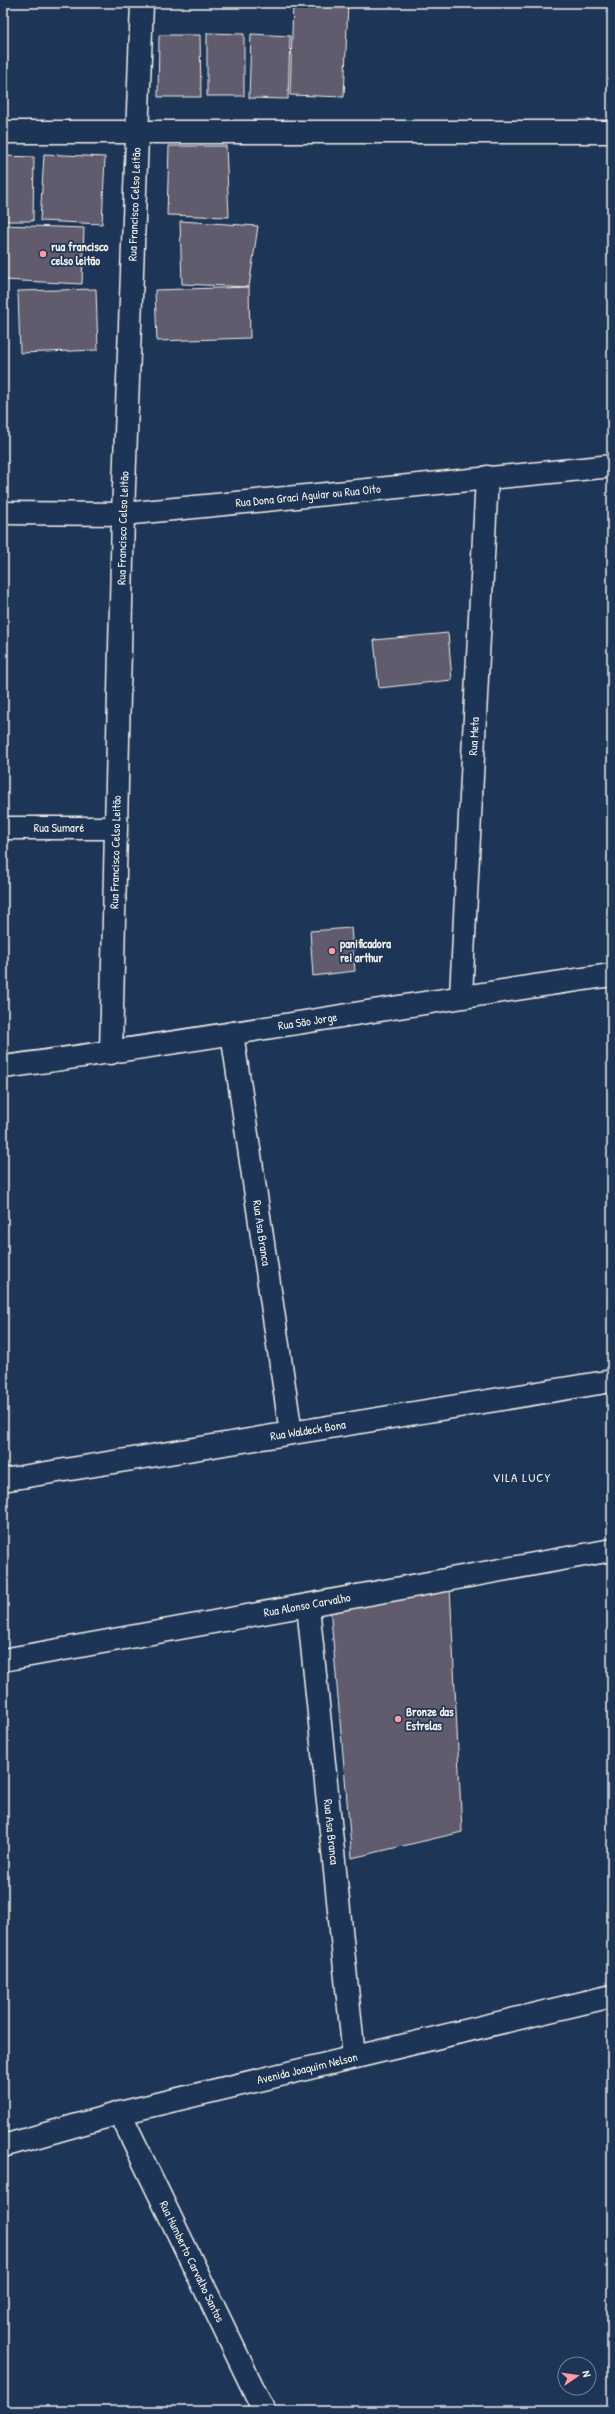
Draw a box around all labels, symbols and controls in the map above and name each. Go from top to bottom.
street label: Rua Francisco Celso Leitão [123,147,145,261]
place label: rua francisco celso leitão [51,238,109,269]
marker: rua francisco celso leitão [38,249,48,259]
street label: Rua Francisco Celso Leitão [112,471,133,585]
street label: Rua Dona Graci Aguiar ou Rua Oito [235,480,382,511]
street label: Rua Meta [464,716,483,756]
street label: Rua Francisco Celso Leitão [105,795,125,909]
street label: Rua Sumaré [34,819,84,836]
place label: panificadora rei arthur [340,935,391,966]
marker: panificadora rei arthur [327,946,337,956]
street label: Rua São Jorge [277,1008,339,1034]
street label: Rua Asa Branca [249,1199,275,1267]
street label: Rua Waldeck Bona [269,1415,347,1444]
district label: VILA LUCY [493,1468,551,1486]
street label: Rua Alonso Carvalho [262,1588,352,1621]
place label: Bronze das Estrelas [406,1703,454,1734]
marker: Bronze das Estrelas [393,1714,403,1724]
street label: Rua Asa Branca [320,1798,343,1866]
street label: Avenida Joaquim Nelson [255,2048,359,2088]
street label: Rua Humberto Carvalho Santos [156,2198,229,2325]
north arrow [557,2356,597,2396]
text: N [579,2369,594,2378]

